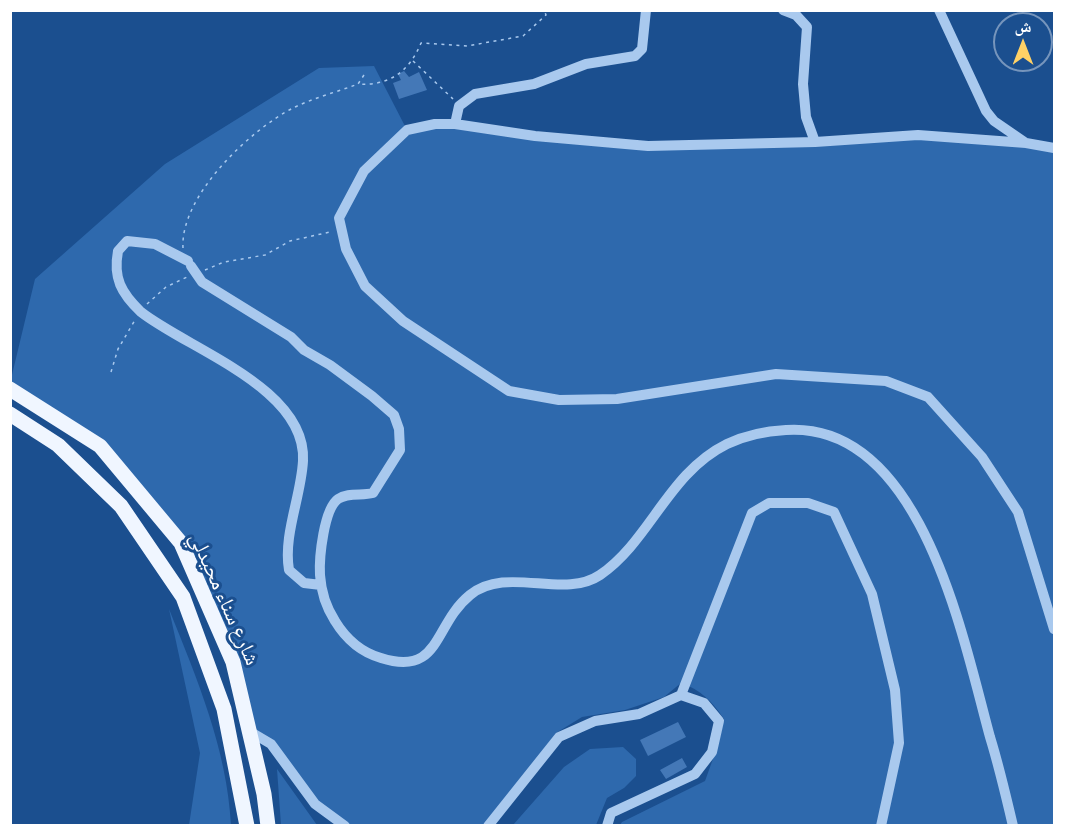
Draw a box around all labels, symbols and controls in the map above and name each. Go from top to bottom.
north arrow [993,12,1053,72]
text: ش [1015,15,1031,37]
street label: شارع سناء محيدلي [183,529,265,669]

